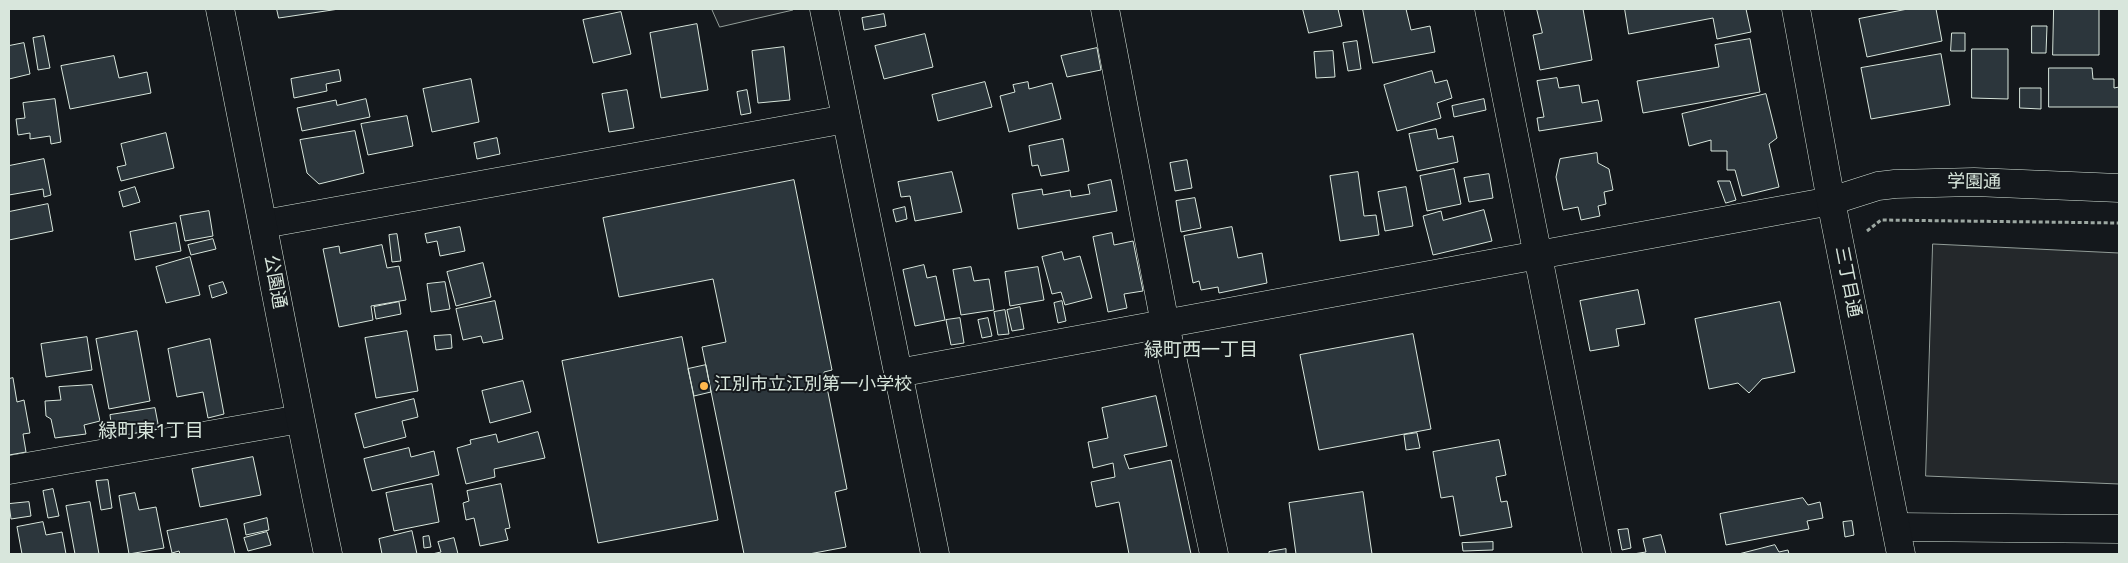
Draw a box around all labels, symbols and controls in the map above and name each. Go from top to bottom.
street label: 学園通 [1947,172,2001,194]
street label: 三丁目通 [1830,245,1864,319]
street label: 公園通 [259,254,289,310]
district label: 緑町西一丁目 [1144,340,1258,362]
place label: 江別市立江別第一小学校 [714,375,912,397]
marker: 江別市立江別第一小学校 [698,380,710,392]
district label: 緑町東1丁目 [98,421,204,443]

